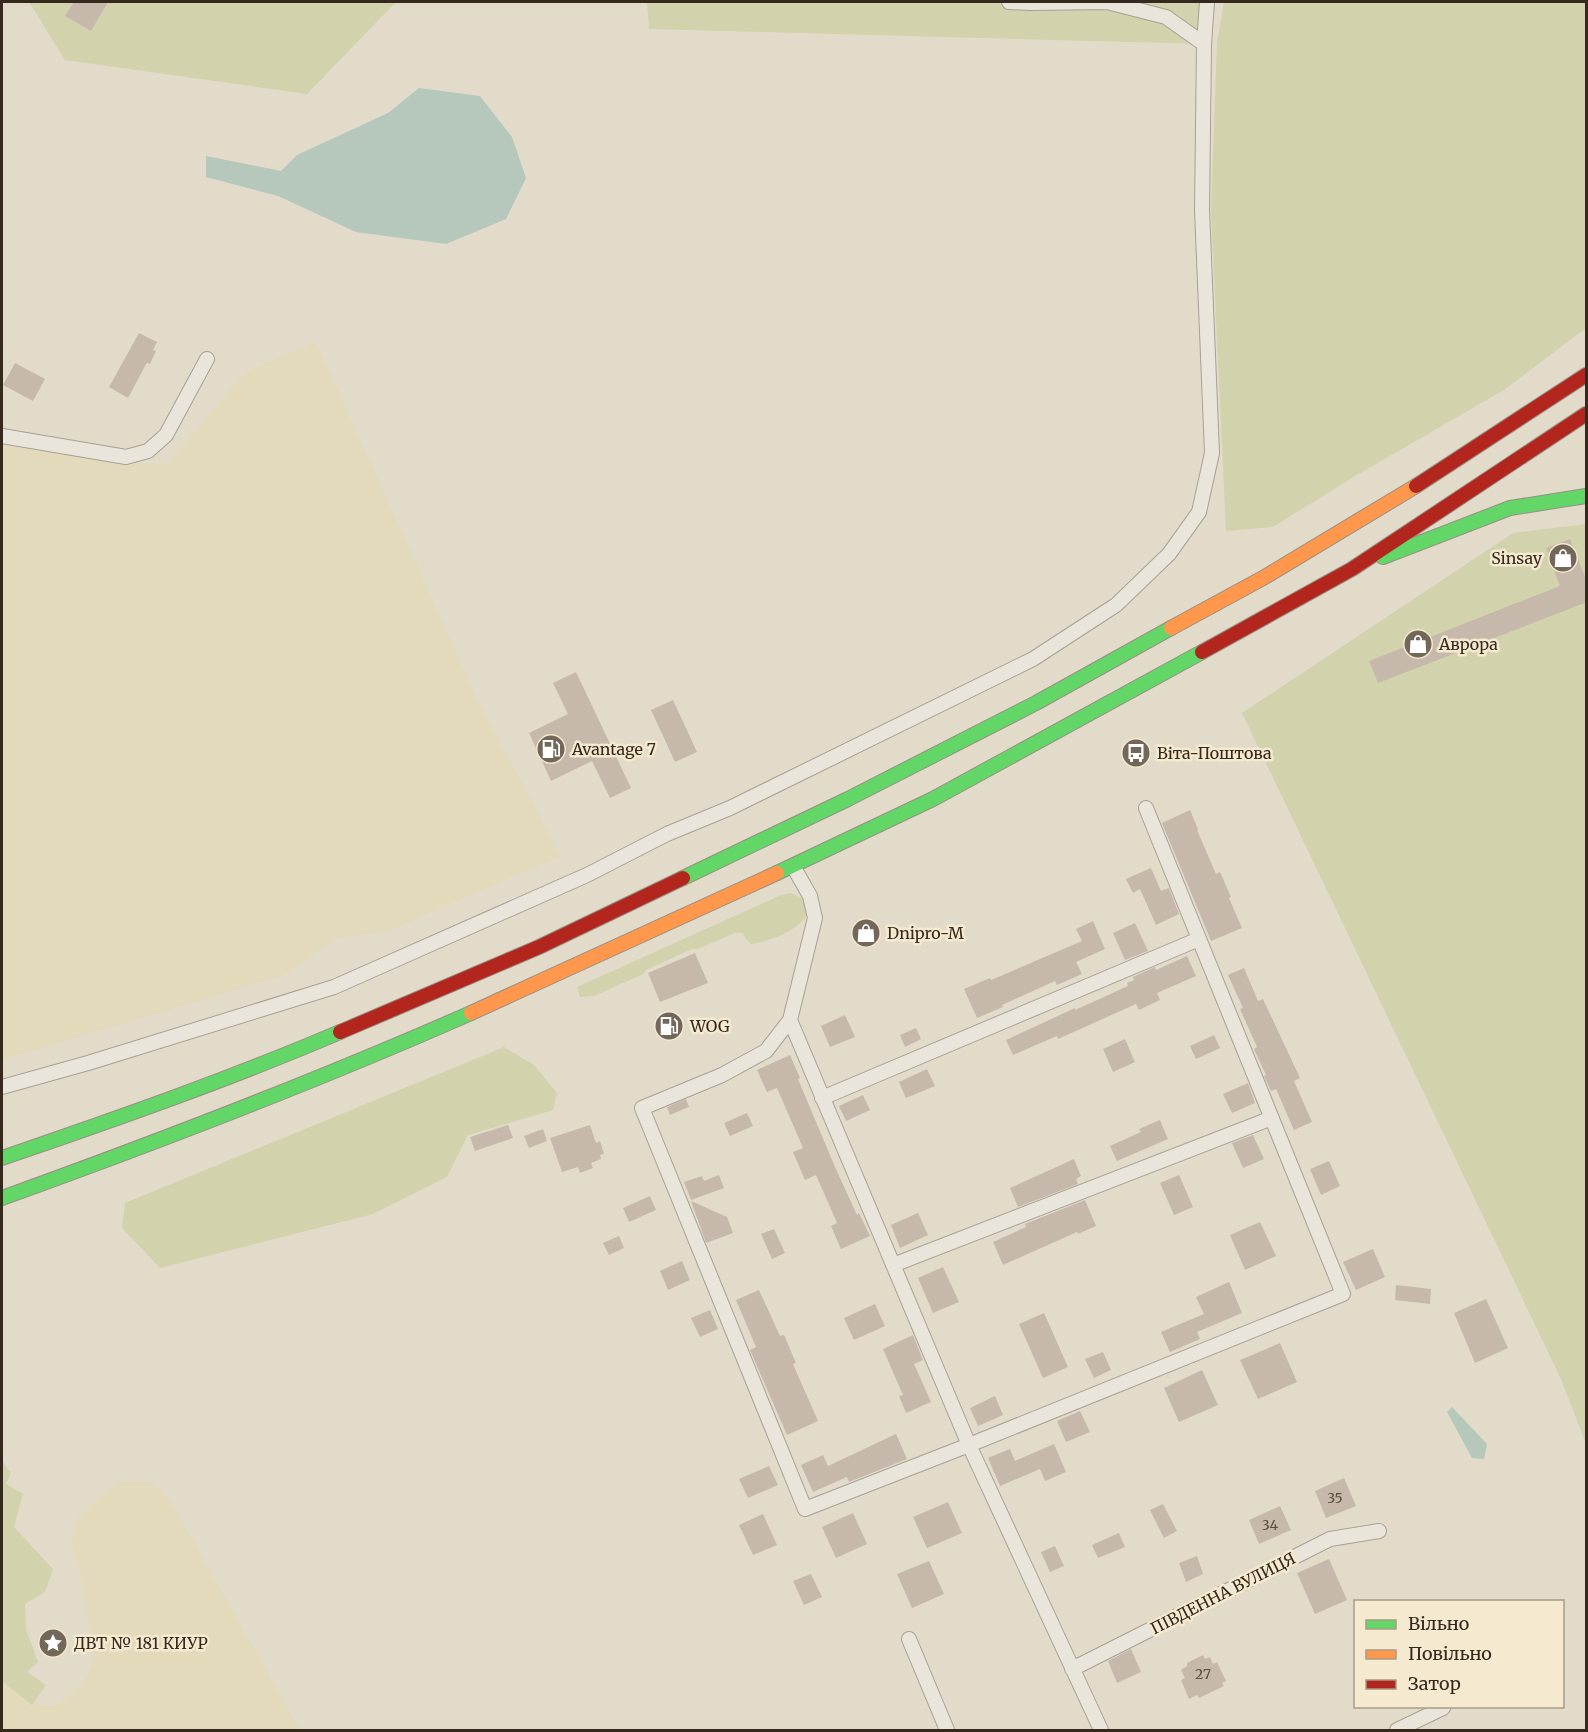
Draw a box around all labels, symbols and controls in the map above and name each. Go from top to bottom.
shop icon: Sinsay [1547,542,1579,574]
place label: Sinsay [1491,548,1543,568]
shop icon: Аврора [1402,628,1434,660]
place label: Аврора [1438,634,1498,654]
fuel station icon: Avantage 7 [535,733,567,765]
bus stop icon: Віта-Поштова [1120,737,1152,769]
place label: Avantage 7 [571,739,656,759]
place label: Віта-Поштова [1157,743,1272,763]
shop icon: Dnipro-M [850,917,882,949]
place label: Dnipro-M [887,923,964,943]
fuel station icon: WOG [653,1010,685,1042]
place label: WOG [689,1016,730,1036]
house number: 35 [1327,1489,1343,1507]
house number: 34 [1262,1516,1279,1534]
street label: ПІВДЕННА ВУЛИЦЯ [1147,1548,1299,1638]
legend [1354,1600,1564,1708]
text: Вільно [1408,1612,1469,1635]
place icon: ДВТ № 181 КИУР [37,1627,69,1659]
place label: ДВТ № 181 КИУР [74,1633,208,1653]
text: Повільно [1408,1642,1492,1665]
house number: 27 [1195,1665,1211,1683]
text: Затор [1408,1672,1461,1695]

